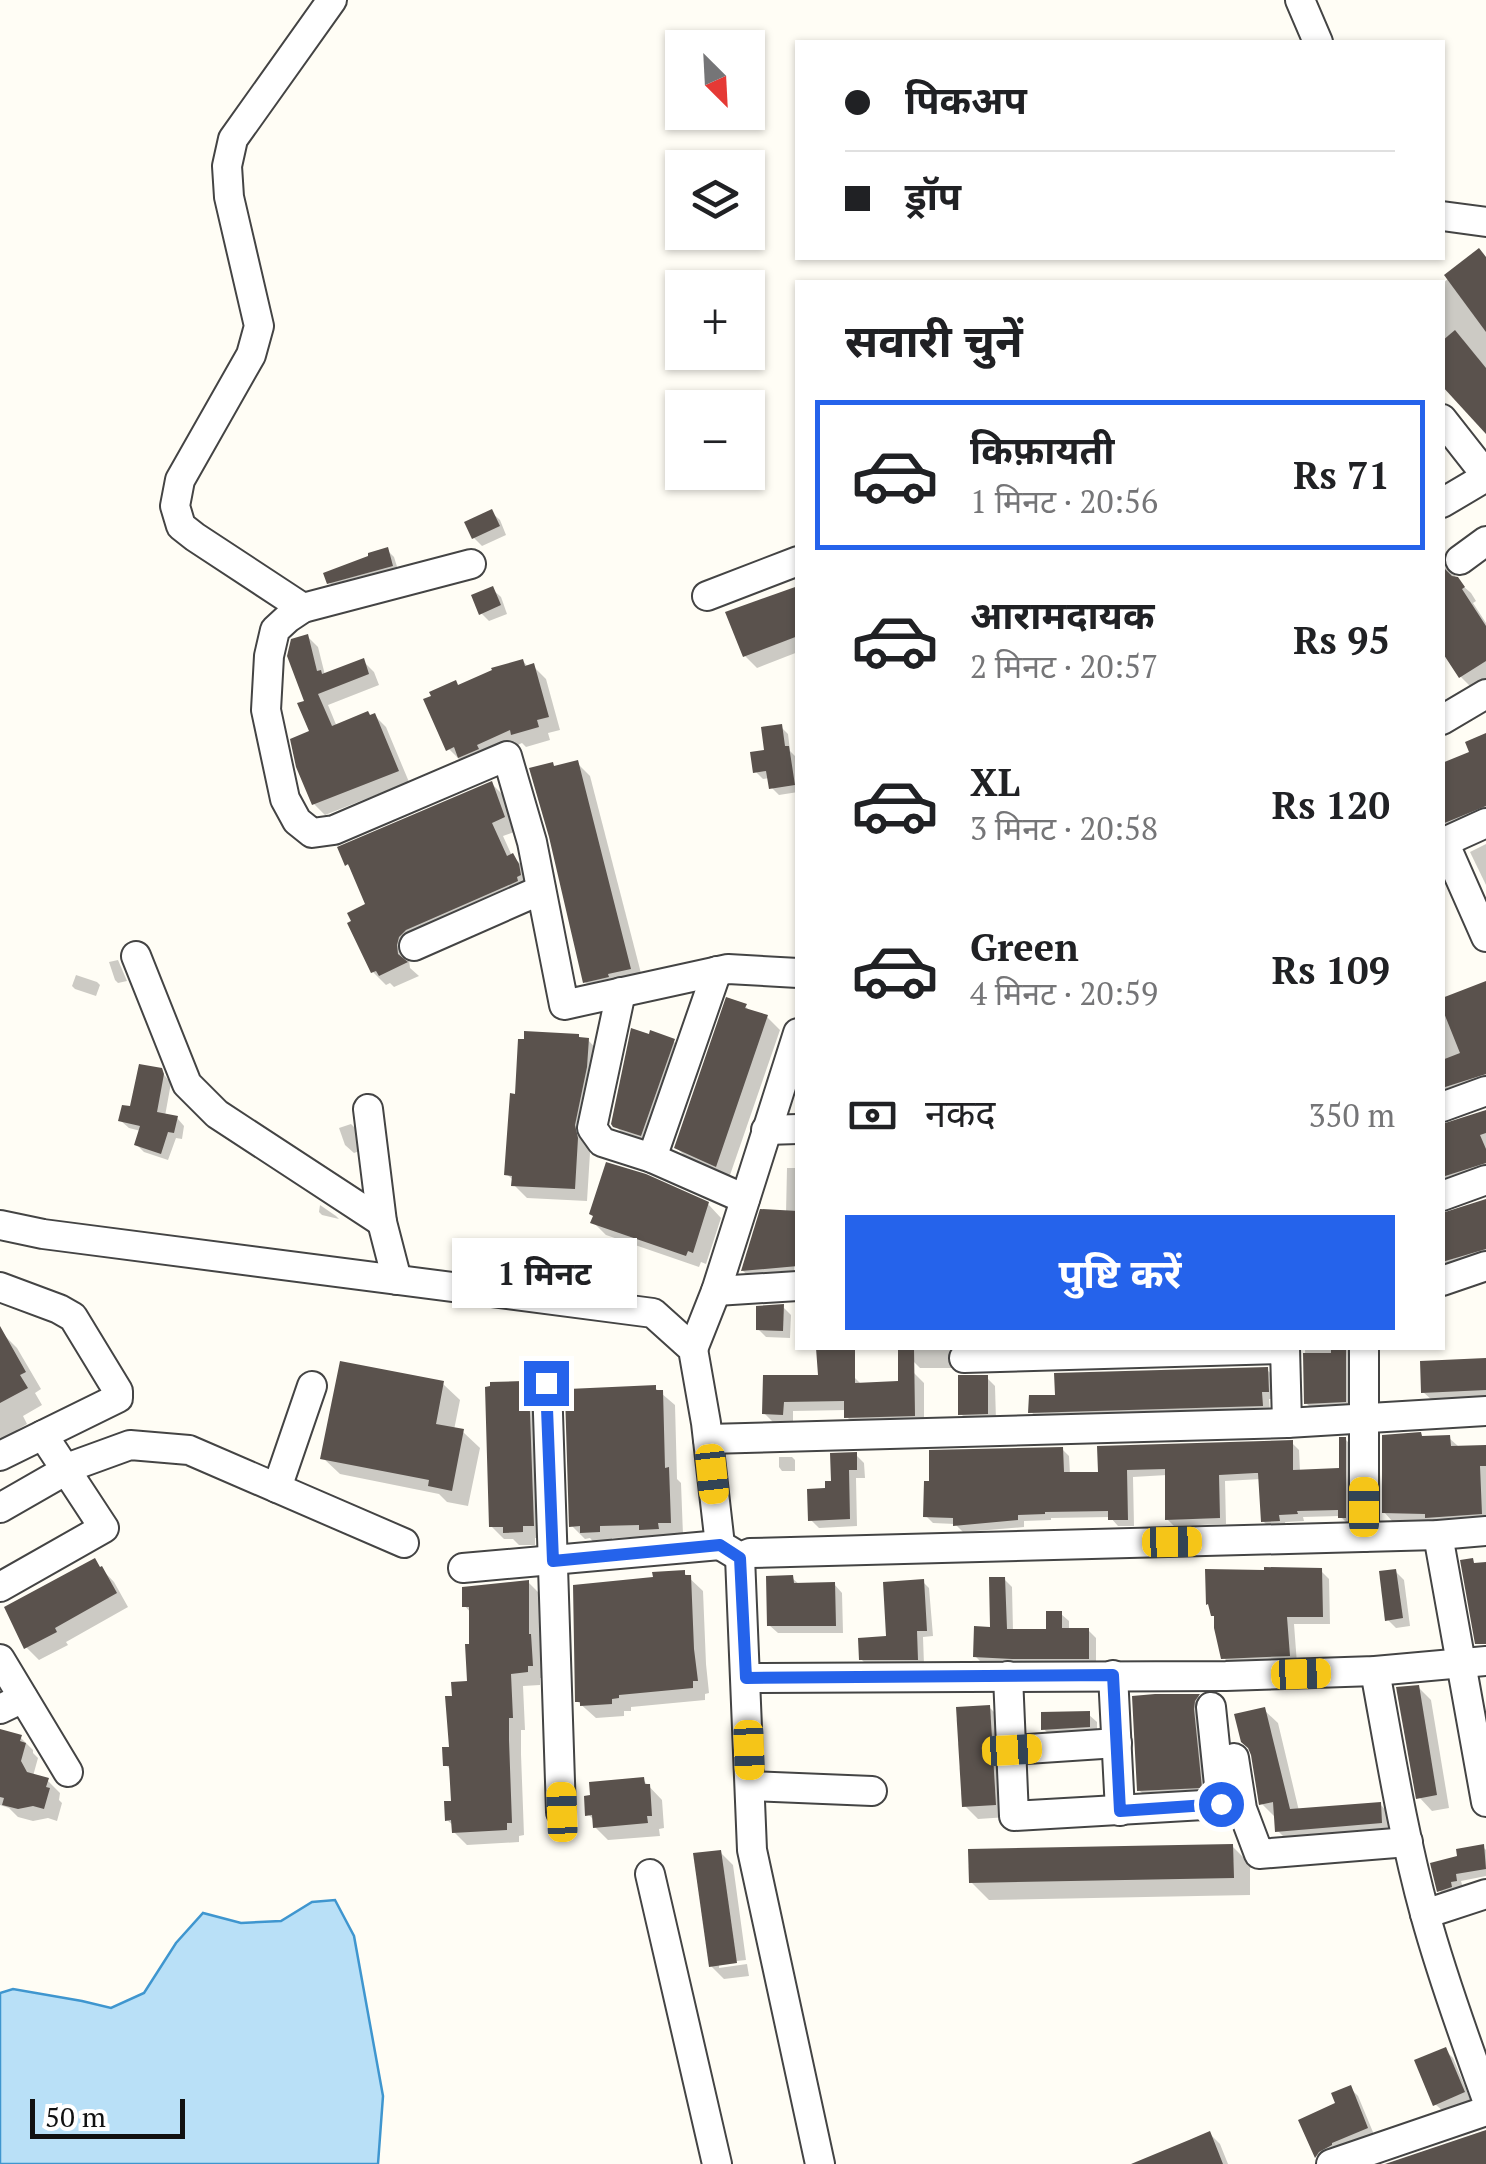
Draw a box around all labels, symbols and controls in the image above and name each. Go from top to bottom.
north arrow [665,30,765,130]
map controls [665,30,765,490]
text: पिकअप [905,75,1027,125]
button: layers [665,150,765,250]
text: ड्रॉप [905,171,961,221]
button: + [665,270,765,370]
text: सवारी चुनें [845,310,1023,370]
button: − [665,390,765,490]
text: किफ़ायती [970,425,1114,475]
icon: car [850,430,940,520]
text: Rs 71 [1293,450,1390,500]
text: 1 मिनट · 20:56 [970,480,1158,522]
text: आरामदायक [970,590,1154,640]
icon: car [850,595,940,685]
text: Rs 95 [1293,615,1390,665]
text: 2 मिनट · 20:57 [970,645,1158,687]
text: XL [970,757,1020,807]
icon: car [850,760,940,850]
text: Rs 120 [1272,780,1390,830]
text: 3 मिनट · 20:58 [970,807,1158,849]
text: Green [970,922,1079,972]
icon: car [850,925,940,1015]
text: Rs 109 [1272,945,1390,995]
text: 4 मिनट · 20:59 [970,972,1158,1014]
icon: cash [845,1088,900,1143]
text: नकद [925,1088,995,1138]
text: 350 m [1308,1094,1395,1136]
button: पुष्टि करें [845,1215,1395,1330]
callout: 1 मिनट [454,1238,638,1308]
text: 1 मिनट [498,1252,591,1294]
route end [524,1361,569,1406]
car [694,1443,730,1505]
car [1349,1477,1379,1537]
car [1142,1526,1202,1558]
car [1270,1658,1332,1690]
car [733,1719,765,1781]
car [981,1733,1043,1767]
car [546,1781,578,1843]
route start [1199,1782,1244,1827]
scale bar [30,2094,185,2138]
text: 50 m [45,2098,106,2135]

